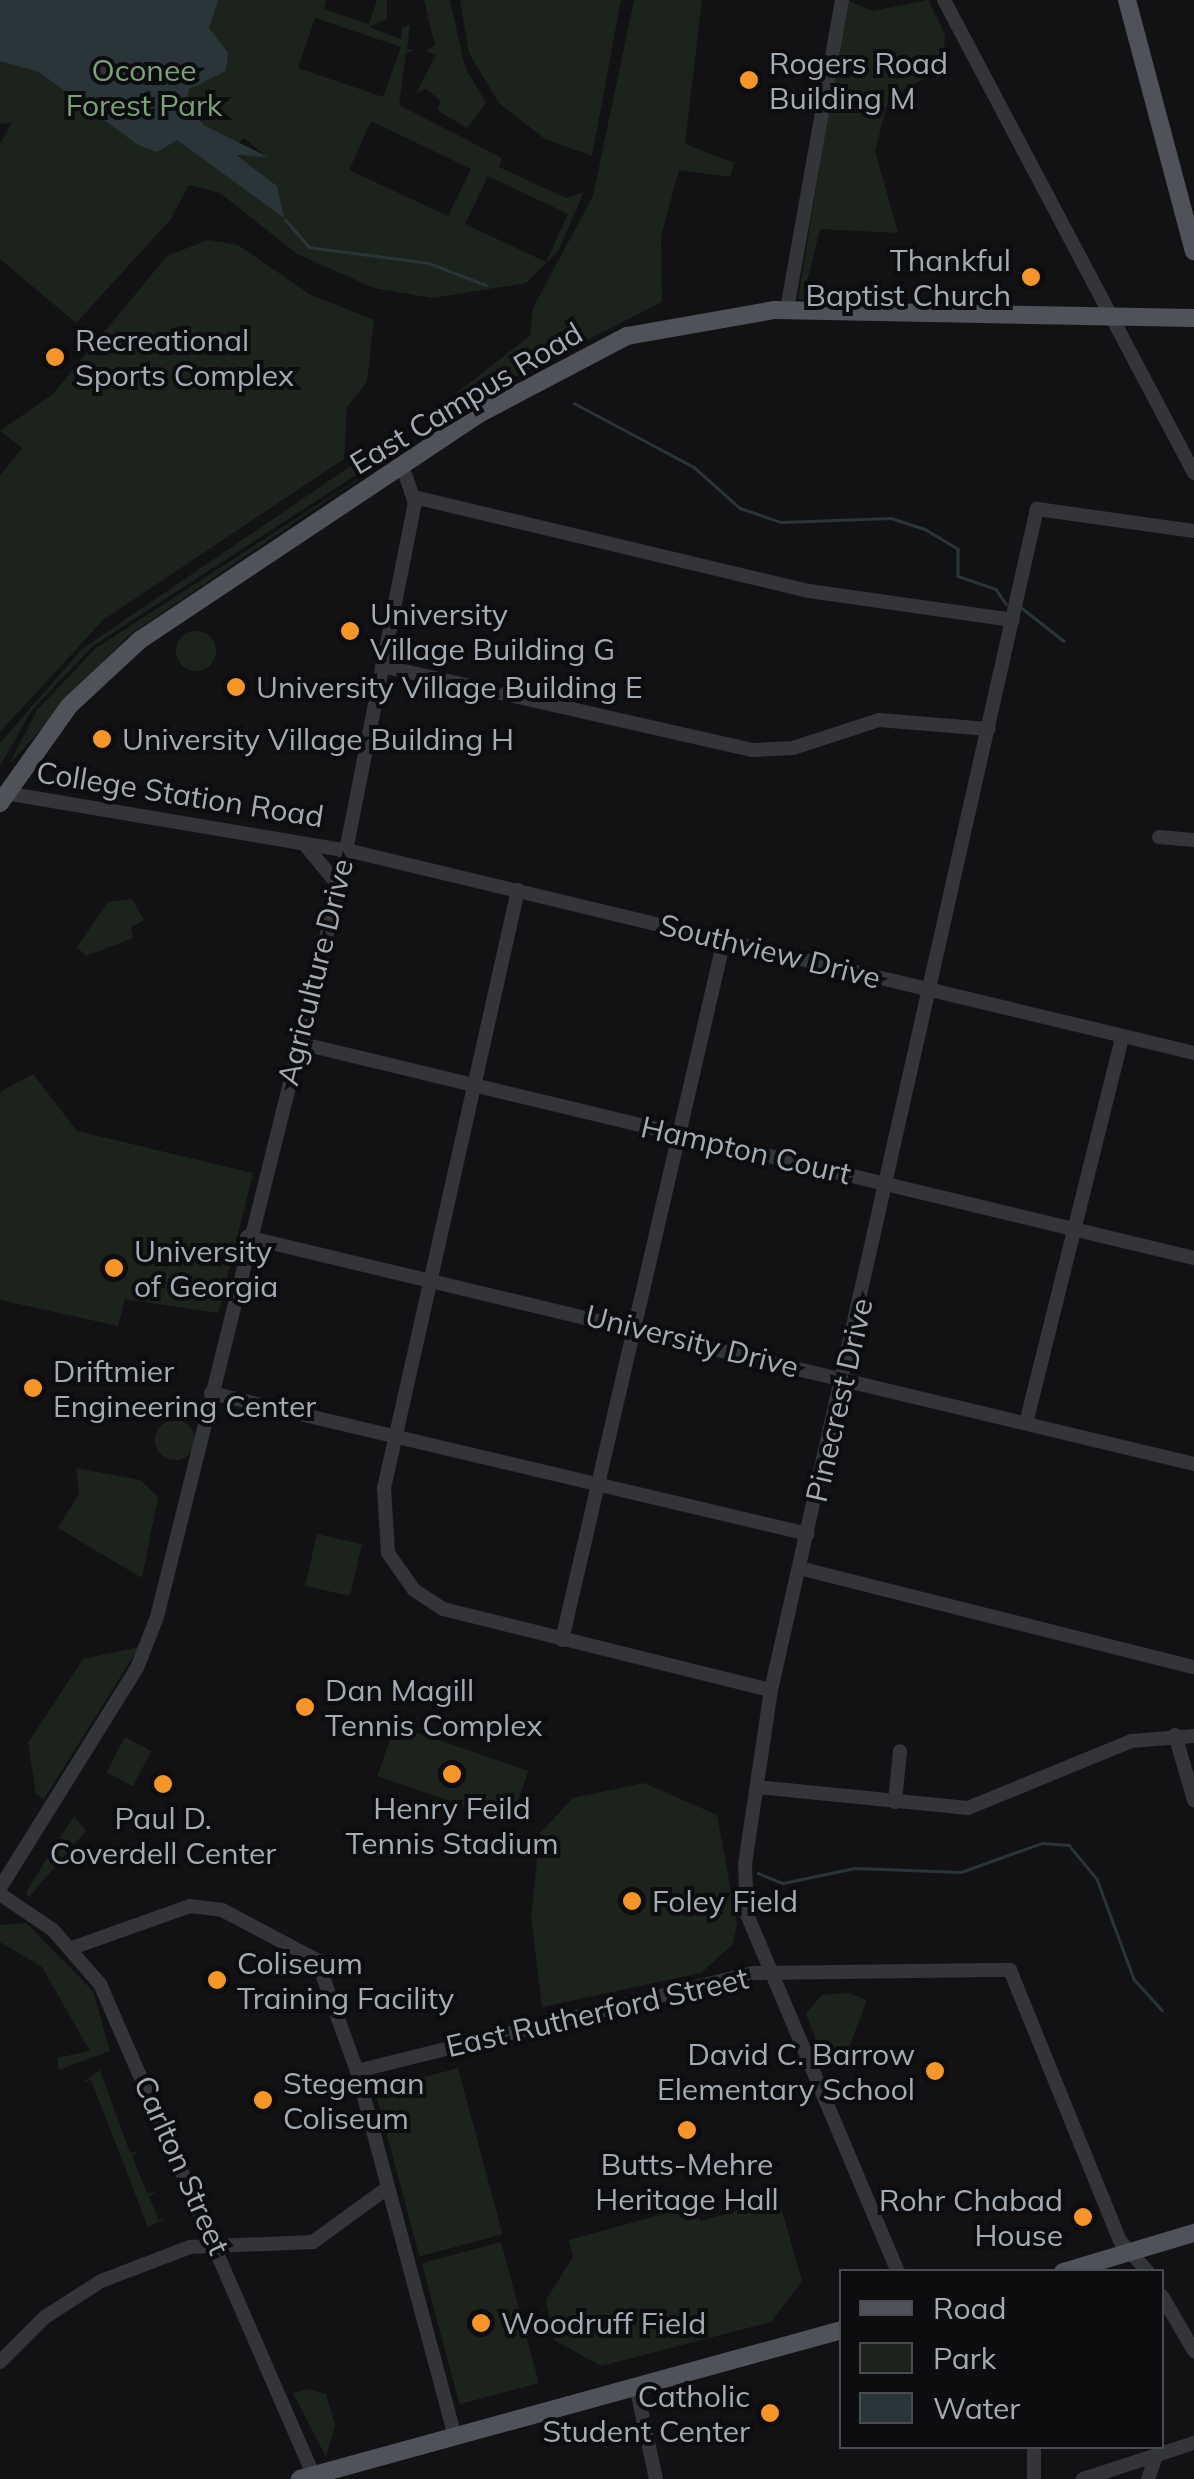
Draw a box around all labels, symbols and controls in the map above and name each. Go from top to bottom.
place label: Rogers Road Building M [769,45,948,116]
park label: Oconee Forest Park [66,52,222,122]
marker: Rogers Road Building M [738,69,760,91]
place label: Thankful Baptist Church [806,242,1011,312]
marker: Thankful Baptist Church [1020,266,1042,288]
street label: East Campus Road [343,314,589,482]
place label: Recreational Sports Complex [75,322,294,392]
marker: Recreational Sports Complex [44,346,66,368]
place label: University Village Building G [370,596,615,666]
marker: University Village Building G [339,620,361,642]
place label: University Village Building E [256,669,643,705]
marker: University Village Building E [225,676,247,698]
place label: University Village Building H [122,721,514,757]
marker: University Village Building H [91,728,113,750]
street label: College Station Road [34,754,326,834]
street label: Agriculture Drive [269,855,361,1089]
street label: Southview Drive [656,906,884,996]
street label: Hampton Court [638,1108,854,1192]
place label: University of Georgia [134,1233,278,1304]
marker: University of Georgia [103,1257,125,1279]
street label: Pinecrest Drive [798,1295,880,1505]
street label: University Drive [582,1297,802,1385]
place label: Driftmier Engineering Center [53,1353,316,1424]
marker: Driftmier Engineering Center [22,1377,44,1399]
place label: Dan Magill Tennis Complex [325,1672,542,1742]
marker: Dan Magill Tennis Complex [294,1696,316,1718]
marker: Henry Feild Tennis Stadium [441,1763,463,1785]
marker: Paul D. Coverdell Center [152,1773,174,1795]
place label: Henry Feild Tennis Stadium [345,1790,559,1860]
place label: Paul D. Coverdell Center [50,1800,276,1870]
place label: Foley Field [652,1883,798,1919]
marker: Foley Field [621,1890,643,1912]
place label: Coliseum Training Facility [237,1945,454,2016]
street label: East Rutherford Street [442,1960,752,2064]
marker: Coliseum Training Facility [206,1969,228,1991]
place label: David C. Barrow Elementary School [657,2036,915,2106]
marker: David C. Barrow Elementary School [924,2060,946,2082]
place label: Stegeman Coliseum [283,2065,425,2136]
street label: Carlton Street [127,2070,237,2260]
marker: Stegeman Coliseum [252,2089,274,2111]
marker: Butts-Mehre Heritage Hall [676,2119,698,2141]
place label: Butts-Mehre Heritage Hall [595,2146,779,2216]
place label: Rohr Chabad House [879,2182,1063,2252]
marker: Rohr Chabad House [1072,2206,1094,2228]
legend [839,2269,1164,2449]
text: Road [933,2289,1007,2327]
place label: Woodruff Field [501,2305,706,2341]
marker: Woodruff Field [470,2312,492,2334]
text: Park [933,2339,996,2377]
place label: Catholic Student Center [542,2378,750,2448]
text: Water [933,2389,1020,2427]
marker: Catholic Student Center [759,2402,781,2424]

